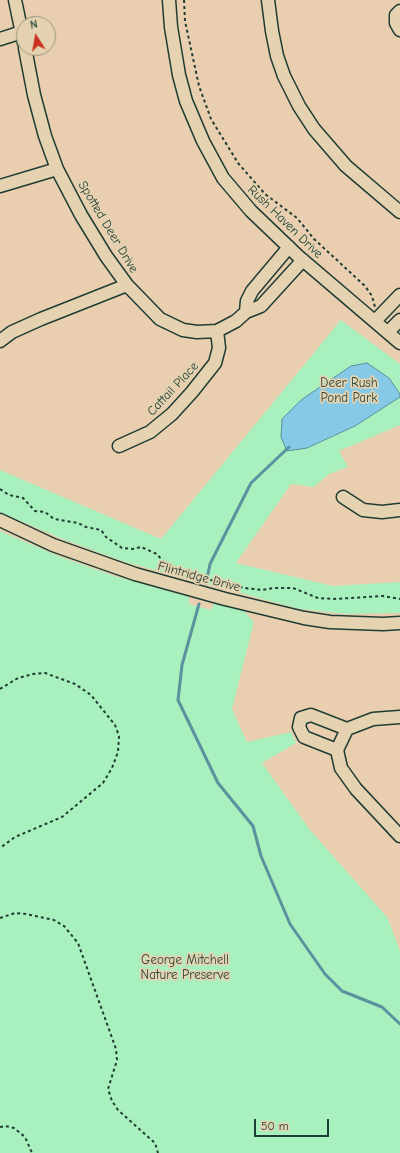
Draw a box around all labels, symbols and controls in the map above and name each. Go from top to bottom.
north arrow [16,16,56,56]
text: N [29,18,39,32]
street label: Spotted Deer Drive [74,178,142,276]
street label: Rush Haven Drive [244,182,326,262]
street label: Cattail Place [144,359,202,419]
park label: Deer Rush Pond Park [320,375,378,406]
street label: Flintridge Drive [156,558,242,596]
park label: George Mitchell Nature Preserve [141,952,229,983]
scale bar [256,1111,331,1137]
text: 50 m [261,1119,289,1133]

